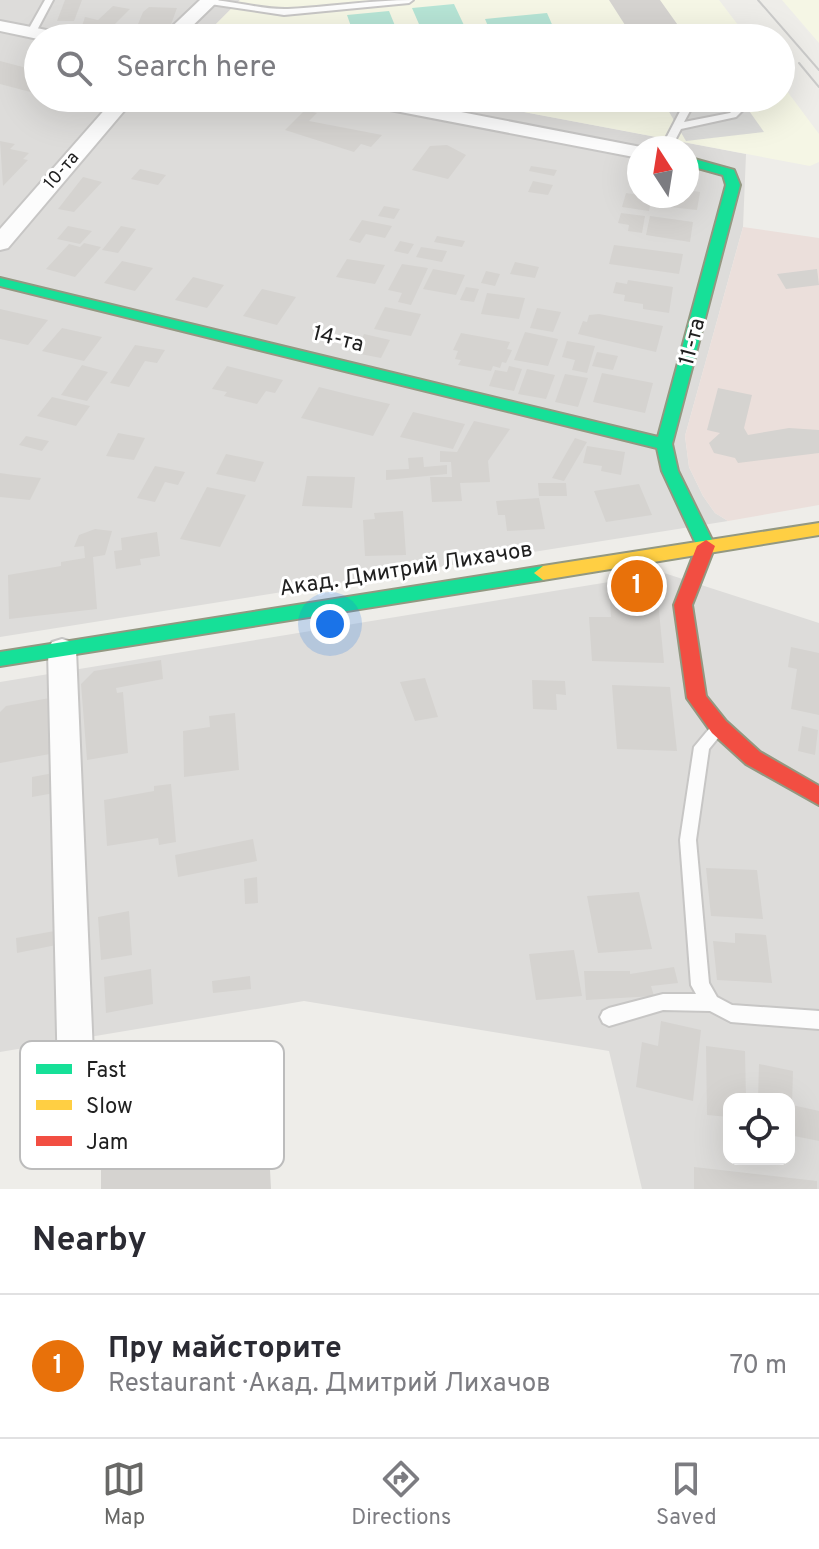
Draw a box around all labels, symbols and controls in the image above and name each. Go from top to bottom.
search box [24,24,795,112]
icon: search [52,46,96,90]
text: Search here [116,50,276,87]
north arrow [627,136,699,208]
street label: 10-та [39,147,85,195]
street label: 11-та [674,315,712,369]
street label: 14-та [310,321,366,359]
street label: Акад. Дмитрий Лихачов [277,537,535,603]
pin: 1 [611,556,663,616]
your location [310,604,350,644]
legend [20,1041,284,1169]
text: Fast [86,1058,127,1085]
map controls [723,1093,795,1165]
button: locate [723,1093,795,1165]
text: Slow [86,1094,133,1121]
text: Jam [86,1130,129,1157]
text: Nearby [32,1220,147,1263]
text: Пру майсторите [108,1331,342,1368]
text: 1 [53,1350,63,1383]
text: 70 m [729,1350,787,1383]
text: Restaurant · Акад. Дмитрий Лихачов [108,1368,551,1401]
tab: Map [102,1457,146,1532]
tab: Directions [351,1457,451,1532]
tab: Saved [656,1457,717,1532]

